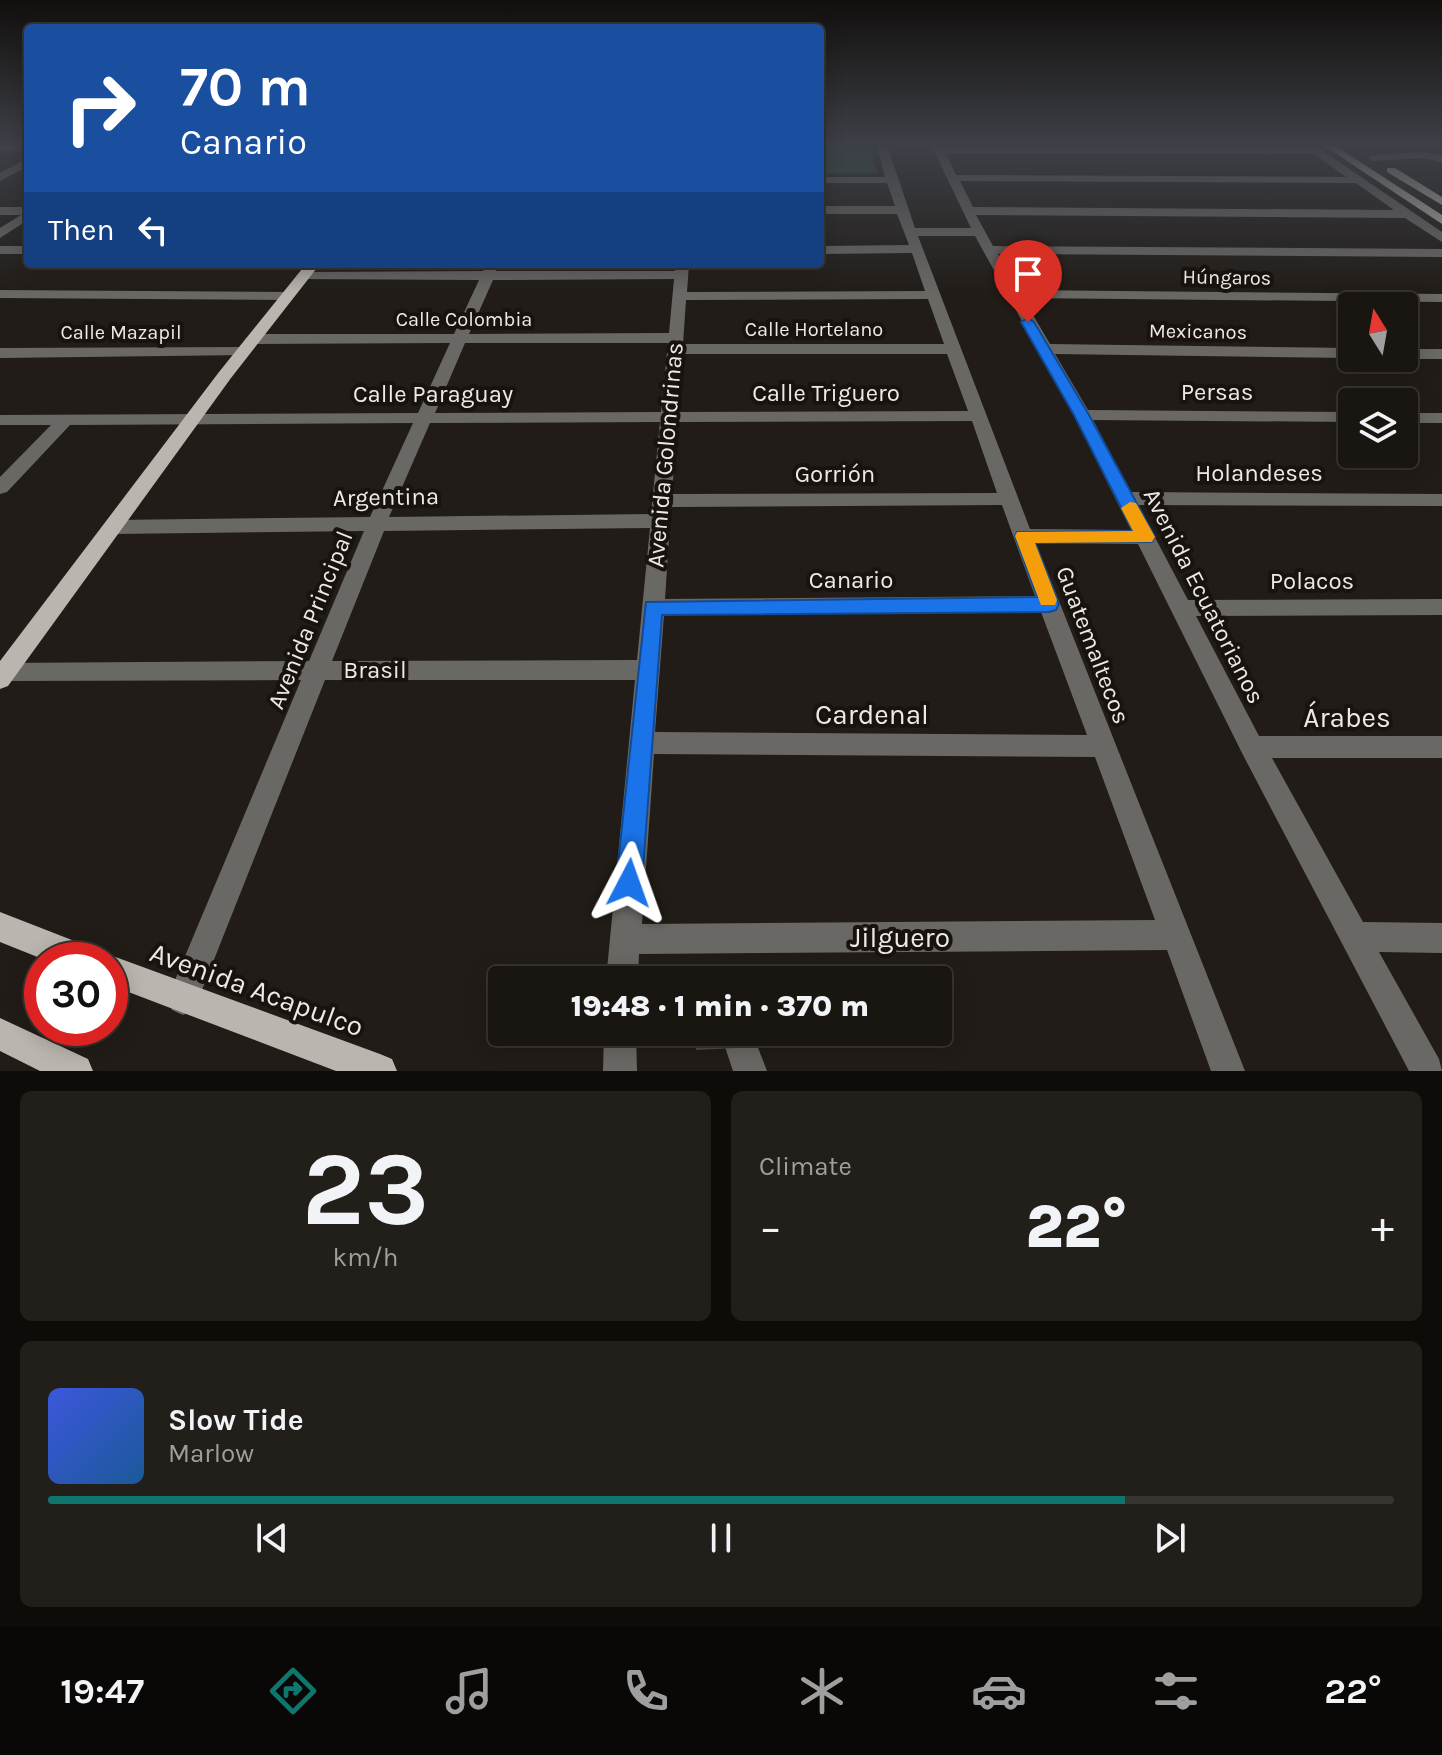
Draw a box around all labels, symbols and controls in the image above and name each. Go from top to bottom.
text: 70 m [180,54,311,119]
icon: right [48,56,152,160]
text: Canario [180,121,307,163]
icon: left [131,208,175,252]
text: Then [48,212,115,248]
pin [994,240,1062,322]
icon: arrive [1006,252,1050,296]
street label: Húngaros [1183,265,1271,290]
north arrow [1338,292,1418,372]
map controls [1338,292,1418,468]
street label: Calle Colombia [396,308,532,331]
street label: Calle Hortelano [745,318,883,341]
street label: Mexicanos [1149,319,1247,344]
street label: Calle Mazapil [60,321,182,344]
street label: Avenida Golondrinas [641,341,689,569]
street label: Persas [1181,378,1253,406]
street label: Calle Triguero [752,379,900,407]
street label: Calle Paraguay [353,380,513,408]
button: layers [1338,388,1418,468]
street label: Holandeses [1195,459,1323,487]
street label: Gorrión [795,460,875,488]
street label: Argentina [333,482,439,512]
street label: Avenida Ecuatorianos [1138,484,1270,708]
street label: Avenida Principal [262,527,358,713]
street label: Guatemaltecos [1050,562,1136,728]
street label: Canario [809,566,893,594]
street label: Polacos [1270,567,1354,595]
street label: Brasil [343,656,407,684]
street label: Cardenal [815,698,929,731]
street label: Árabes [1303,700,1391,734]
position arrow [587,841,671,925]
street label: Jilguero [850,921,950,954]
street label: Avenida Acapulco [146,936,368,1043]
speed limit sign: 30 [24,942,128,1046]
text: 19:48 · 1 min · 370 m [571,988,869,1024]
text: 23 [302,1129,429,1250]
text: Climate [759,1151,852,1182]
text: 22° [1025,1192,1128,1262]
text: − [759,1202,782,1253]
text: + [1371,1202,1394,1253]
text: km/h [333,1242,398,1273]
text: Slow Tide [168,1402,304,1438]
text: Marlow [168,1438,254,1469]
icon: previous [250,1516,294,1560]
icon: pause [699,1516,743,1560]
icon: next [1148,1516,1192,1560]
icon: directions [265,1663,321,1719]
icon: music [441,1663,497,1719]
icon: phone [618,1663,674,1719]
icon: climate [794,1663,850,1719]
icon: car [971,1663,1027,1719]
icon: filters [1148,1663,1204,1719]
text: 19:47 [60,1670,144,1712]
text: 22° [1324,1670,1382,1712]

